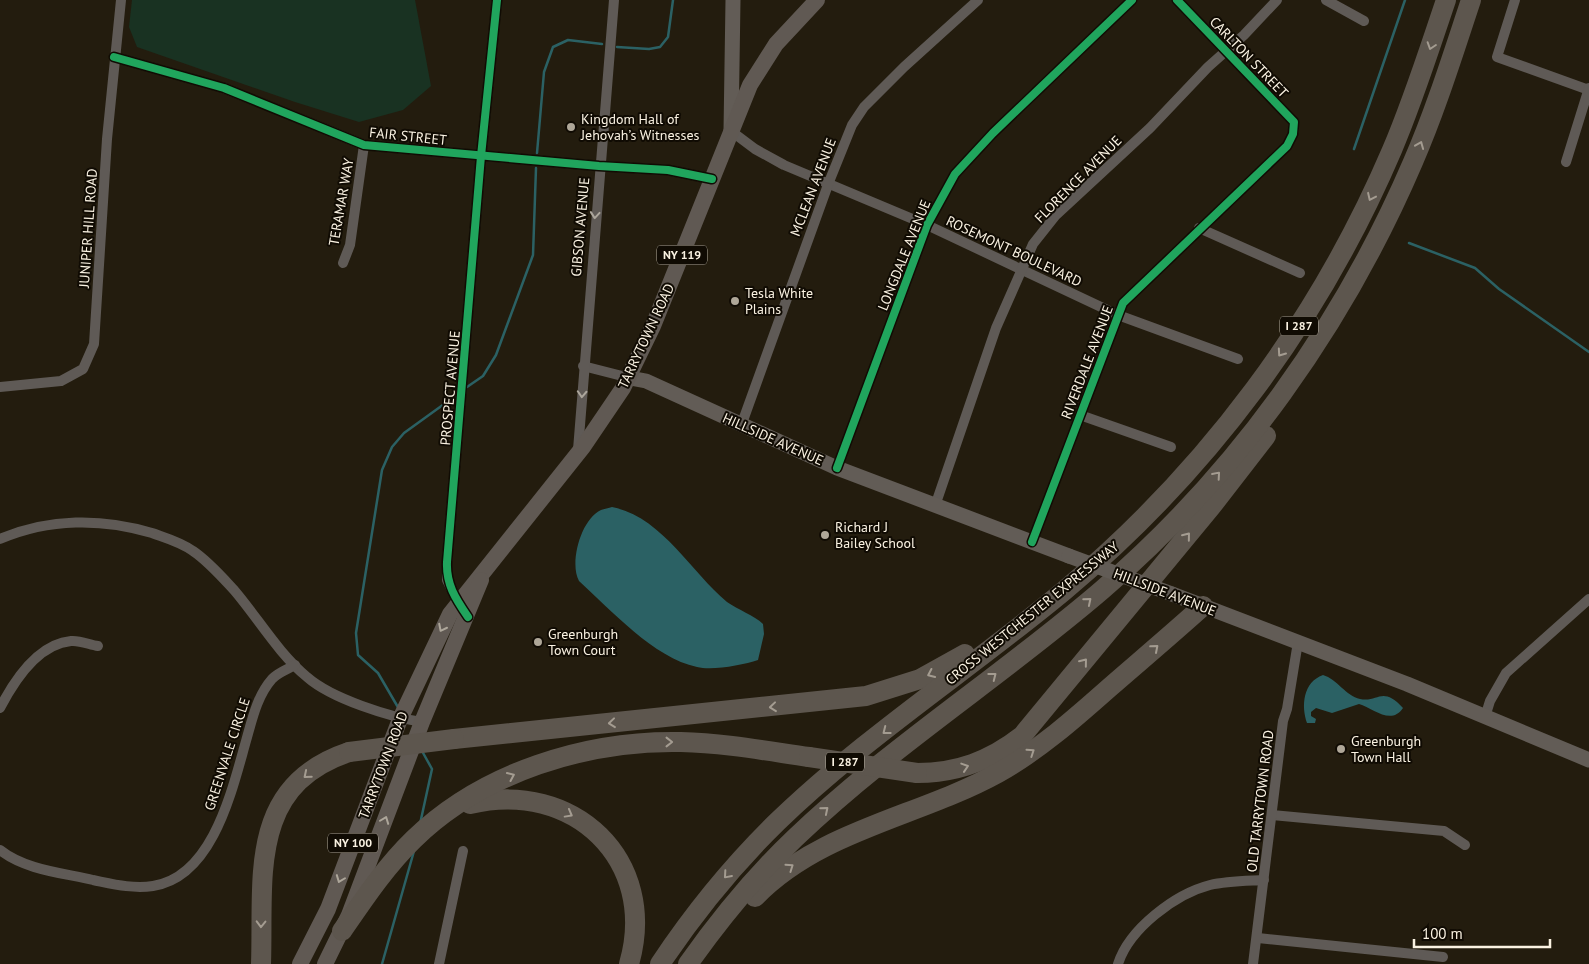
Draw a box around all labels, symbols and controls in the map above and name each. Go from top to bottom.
street label: CARLTON STREET [1206,13,1292,101]
one-way arrow [1426,42,1436,50]
place label: Kingdom Hall of Jehovah’s Witnesses [580,110,700,144]
marker: Kingdom Hall of Jehovah’s Witnesses [565,121,577,133]
street label: FAIR STREET [368,123,448,149]
street label: FLORENCE AVENUE [1031,132,1125,226]
street label: MCLEAN AVENUE [786,135,840,239]
one-way arrow [1414,142,1424,150]
street label: TERAMAR WAY [324,157,358,247]
street label: JUNIPER HILL ROAD [75,168,101,289]
street label: GIBSON AVENUE [567,177,593,277]
one-way arrow [1366,192,1377,201]
street label: LONGDALE AVENUE [874,197,934,313]
one-way arrow [590,211,601,219]
street label: ROSEMONT BOULEVARD [943,212,1085,290]
road number: NY 119 [657,246,707,264]
street label: TARRYTOWN ROAD [614,281,678,391]
place label: Tesla White Plains [745,284,813,318]
marker: Tesla White Plains [729,295,741,307]
street label: RIVERDALE AVENUE [1057,303,1117,421]
road number: I 287 [1280,316,1318,336]
street label: PROSPECT AVENUE [436,330,464,446]
one-way arrow [1278,347,1287,357]
one-way arrow [576,391,587,399]
street label: HILLSIDE AVENUE [720,409,826,469]
one-way arrow [1211,472,1219,481]
place label: Richard J Bailey School [835,518,915,552]
marker: Richard J Bailey School [819,529,831,541]
one-way arrow [1182,533,1190,542]
street label: CROSS WESTCHESTER EXPRESSWAY [942,537,1122,689]
street label: HILLSIDE AVENUE [1111,564,1219,620]
one-way arrow [1083,598,1092,607]
one-way arrow [438,623,449,632]
place label: Greenburgh Town Court [548,625,618,659]
marker: Greenburgh Town Court [532,636,544,648]
one-way arrow [1150,644,1159,653]
one-way arrow [1079,659,1087,668]
one-way arrow [928,668,937,678]
one-way arrow [988,673,997,682]
street label: GREENVALE CIRCLE [200,695,254,813]
one-way arrow [769,701,777,712]
street label: TARRYTOWN ROAD [354,709,412,821]
one-way arrow [607,717,615,728]
one-way arrow [883,725,892,733]
street label: OLD TARRYTOWN ROAD [1242,729,1278,873]
place label: Greenburgh Town Hall [1351,732,1421,766]
one-way arrow [666,737,673,747]
marker: Greenburgh Town Hall [1335,743,1347,755]
one-way arrow [1025,749,1035,758]
road number: I 287 [826,752,864,772]
one-way arrow [960,763,969,773]
one-way arrow [304,770,313,778]
one-way arrow [506,772,515,783]
one-way arrow [564,807,573,817]
one-way arrow [820,807,829,816]
one-way arrow [379,816,389,825]
road number: NY 100 [328,834,378,852]
one-way arrow [785,864,794,874]
one-way arrow [724,870,733,879]
one-way arrow [335,874,346,883]
scale bar [1414,916,1550,948]
one-way arrow [256,920,267,928]
text: 100 m [1422,924,1463,943]

